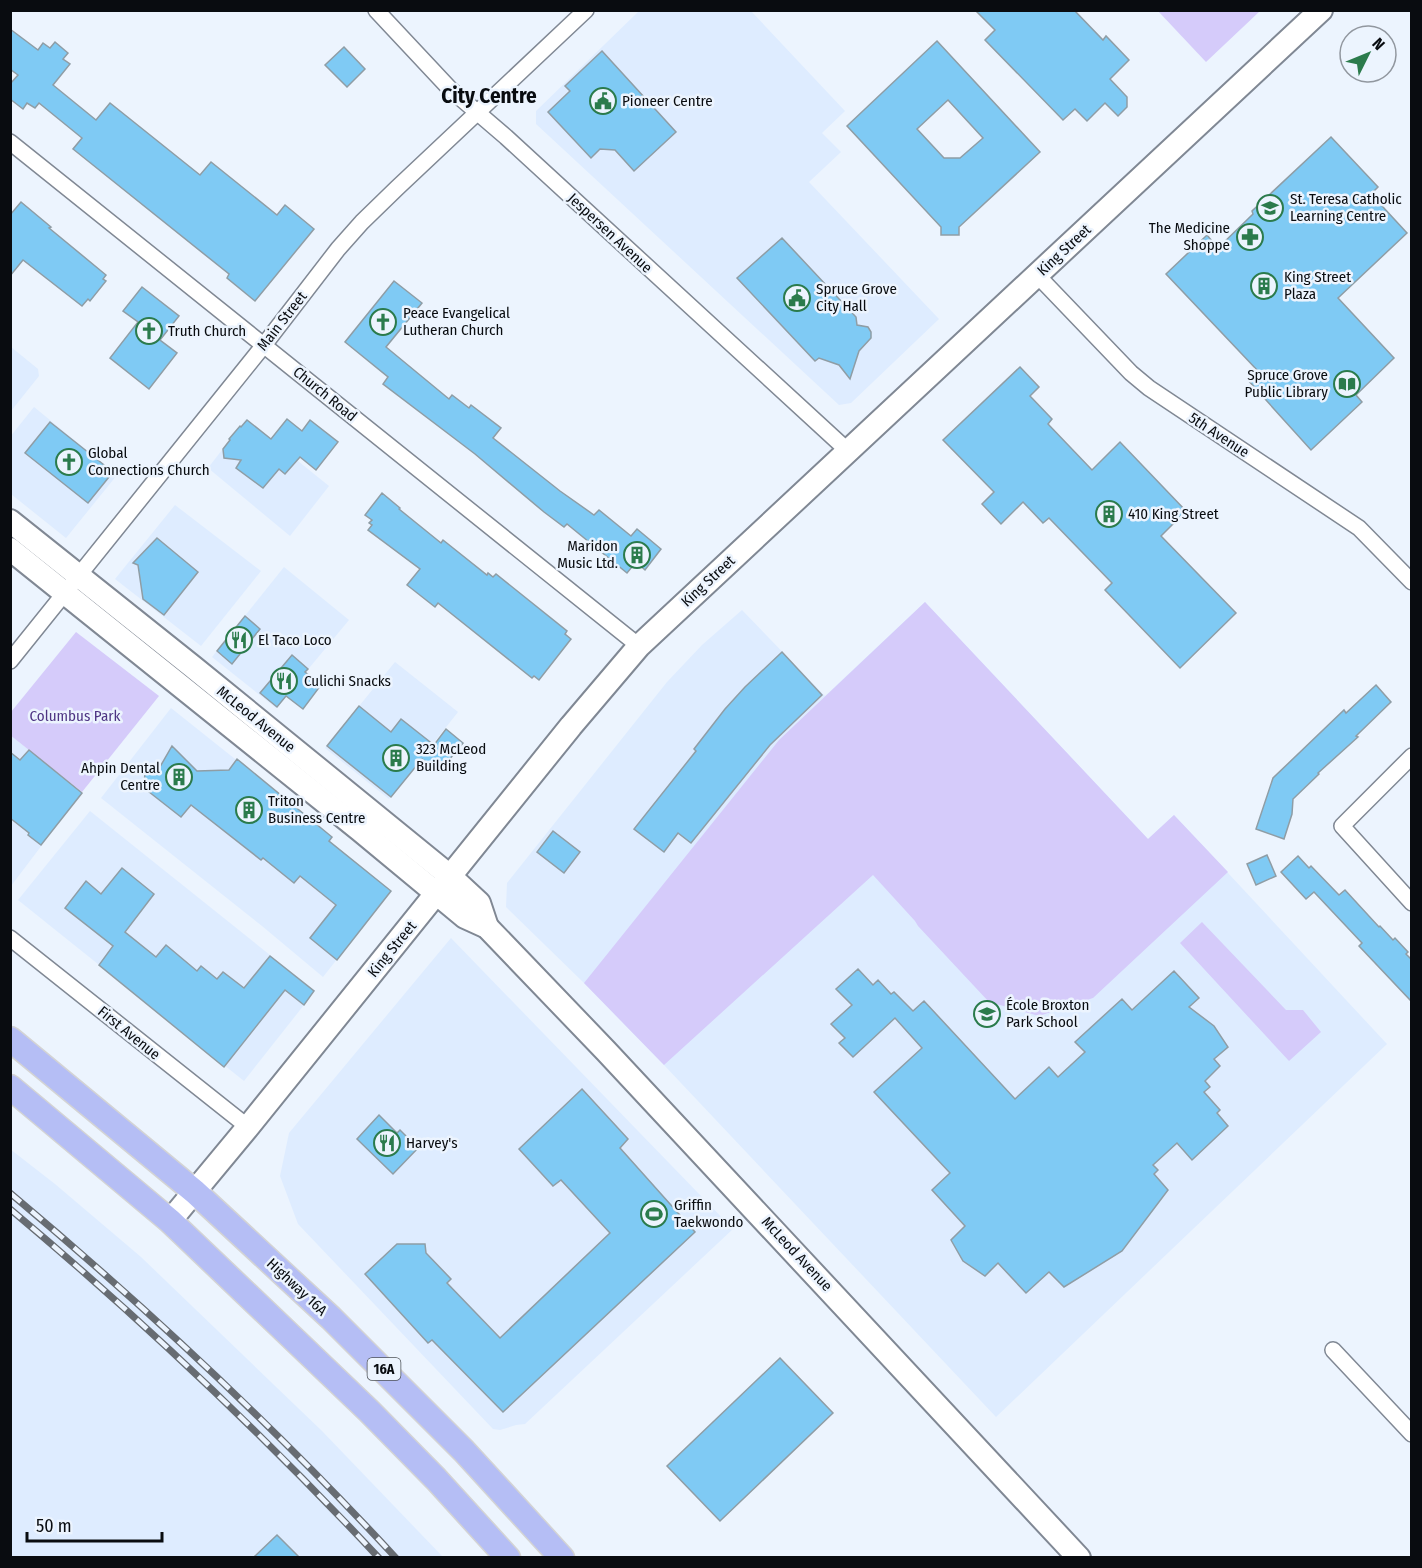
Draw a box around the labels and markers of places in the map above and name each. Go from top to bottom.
public building icon: Pioneer Centre [588,86,618,116]
place label: Pioneer Centre [622,92,713,110]
place label: St. Teresa Catholic Learning Centre [1290,190,1402,225]
school or university icon: St. Teresa Catholic Learning Centre [1255,193,1285,223]
place label: The Medicine Shoppe [1149,219,1230,254]
pharmacy icon: The Medicine Shoppe [1235,222,1265,252]
place label: King Street Plaza [1284,268,1351,303]
building icon: King Street Plaza [1249,271,1279,301]
place label: Spruce Grove City Hall [816,280,897,315]
public building icon: Spruce Grove City Hall [782,283,812,313]
place label: Peace Evangelical Lutheran Church [403,304,510,339]
church icon: Peace Evangelical Lutheran Church [368,307,398,337]
church icon: Truth Church [134,316,164,346]
place label: Truth Church [168,322,246,340]
place label: Spruce Grove Public Library [1245,366,1328,401]
library icon: Spruce Grove Public Library [1332,369,1362,399]
place label: Global Connections Church [88,444,210,479]
church icon: Global Connections Church [54,447,84,477]
building icon: 410 King Street [1094,499,1124,529]
place label: 410 King Street [1128,505,1219,523]
place label: Maridon Music Ltd. [557,537,618,572]
building icon: Maridon Music Ltd. [622,540,652,570]
restaurant icon: El Taco Loco [224,625,254,655]
place label: El Taco Loco [258,631,332,649]
restaurant icon: Culichi Snacks [269,666,299,696]
place label: Culichi Snacks [304,672,391,690]
place label: 323 McLeod Building [416,740,486,775]
building icon: 323 McLeod Building [381,743,411,773]
place label: Ahpin Dental Centre [81,759,160,794]
building icon: Ahpin Dental Centre [164,762,194,792]
place label: Triton Business Centre [268,792,366,827]
building icon: Triton Business Centre [234,795,264,825]
place label: École Broxton Park School [1006,996,1089,1031]
school or university icon: École Broxton Park School [972,999,1002,1029]
restaurant icon: Harvey's [372,1128,402,1158]
place label: Harvey's [406,1134,458,1152]
place label: Griffin Taekwondo [674,1196,744,1231]
sports icon: Griffin Taekwondo [639,1199,669,1229]

